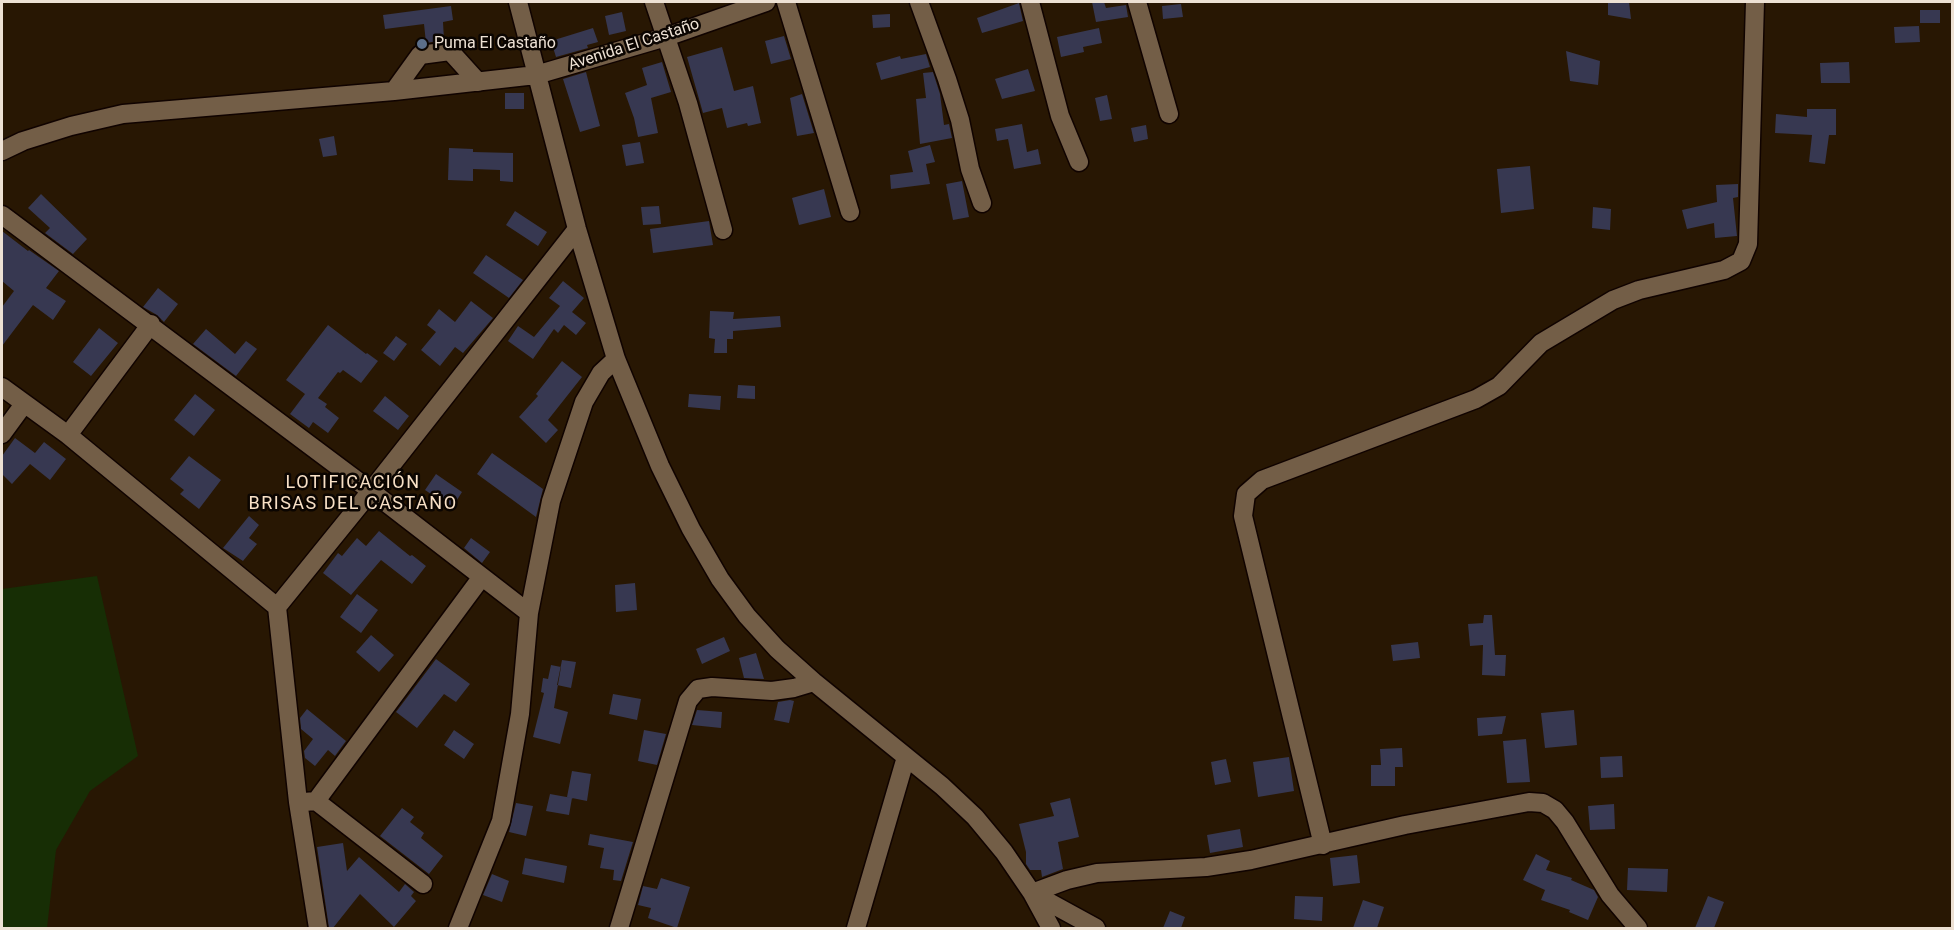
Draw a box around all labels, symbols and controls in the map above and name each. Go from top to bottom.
street label: Avenida El Castaño [566,15,702,75]
place label: Puma El Castaño [434,34,556,54]
marker: Puma El Castaño [415,37,429,51]
district label: LOTIFICACIÓN BRISAS DEL CASTAÑO [248,472,458,514]

